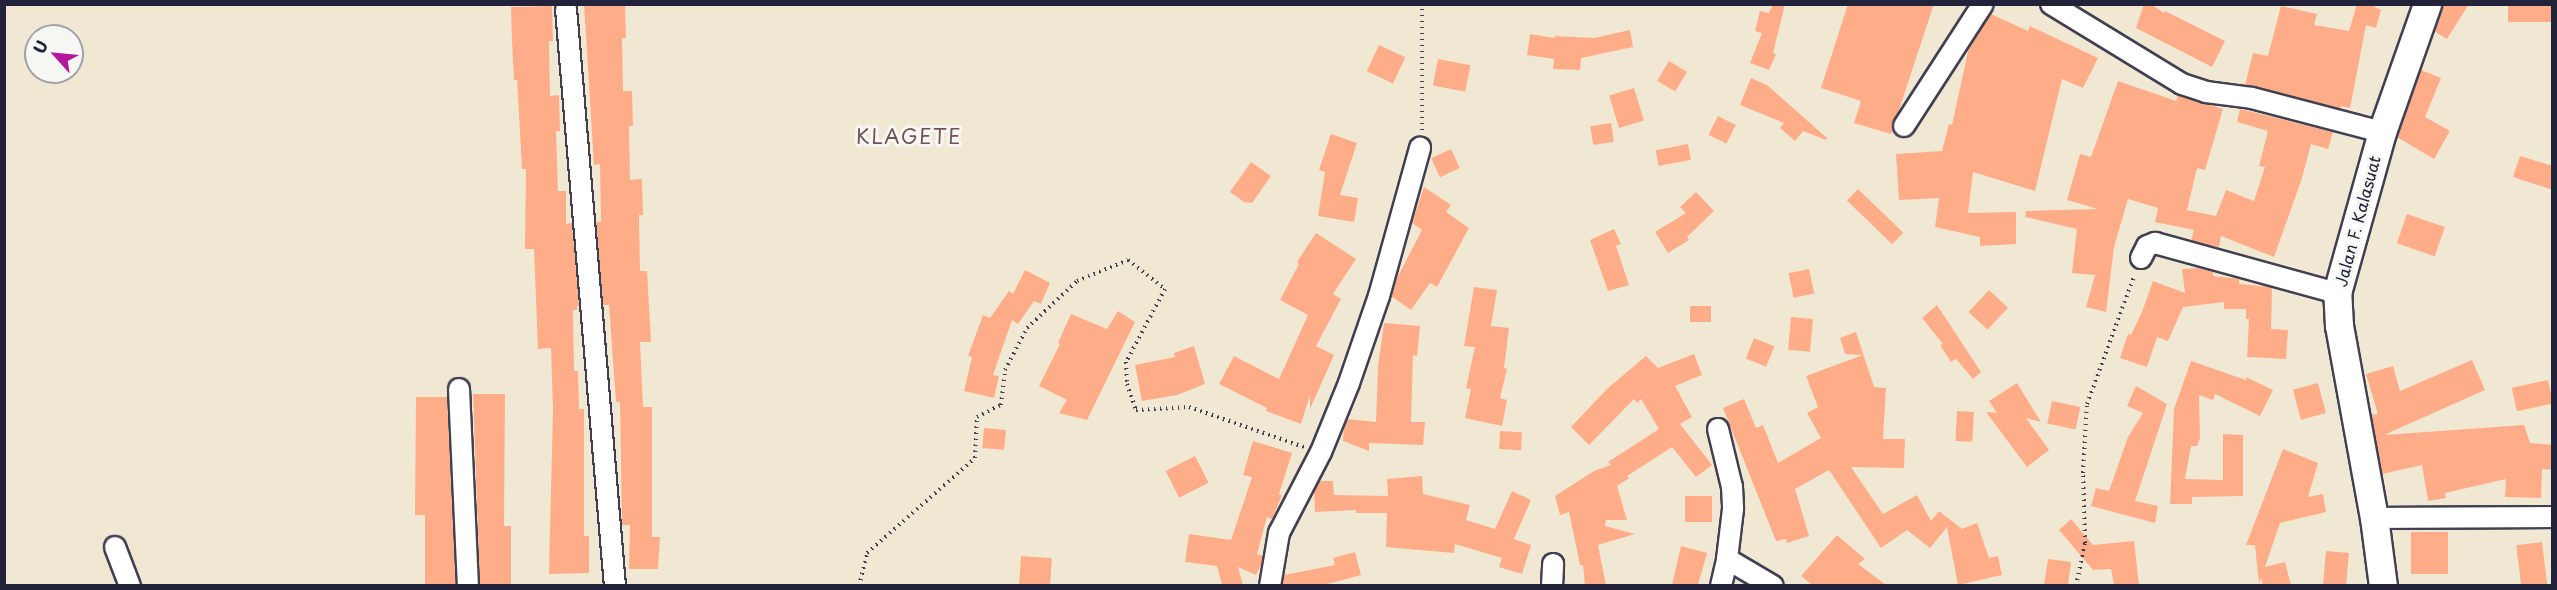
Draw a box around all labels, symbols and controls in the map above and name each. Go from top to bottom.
north arrow [24,24,84,84]
text: U [26,36,53,58]
district label: KLAGETE [857,124,961,148]
street label: Jalan F. Kalasuat [2330,153,2384,289]

